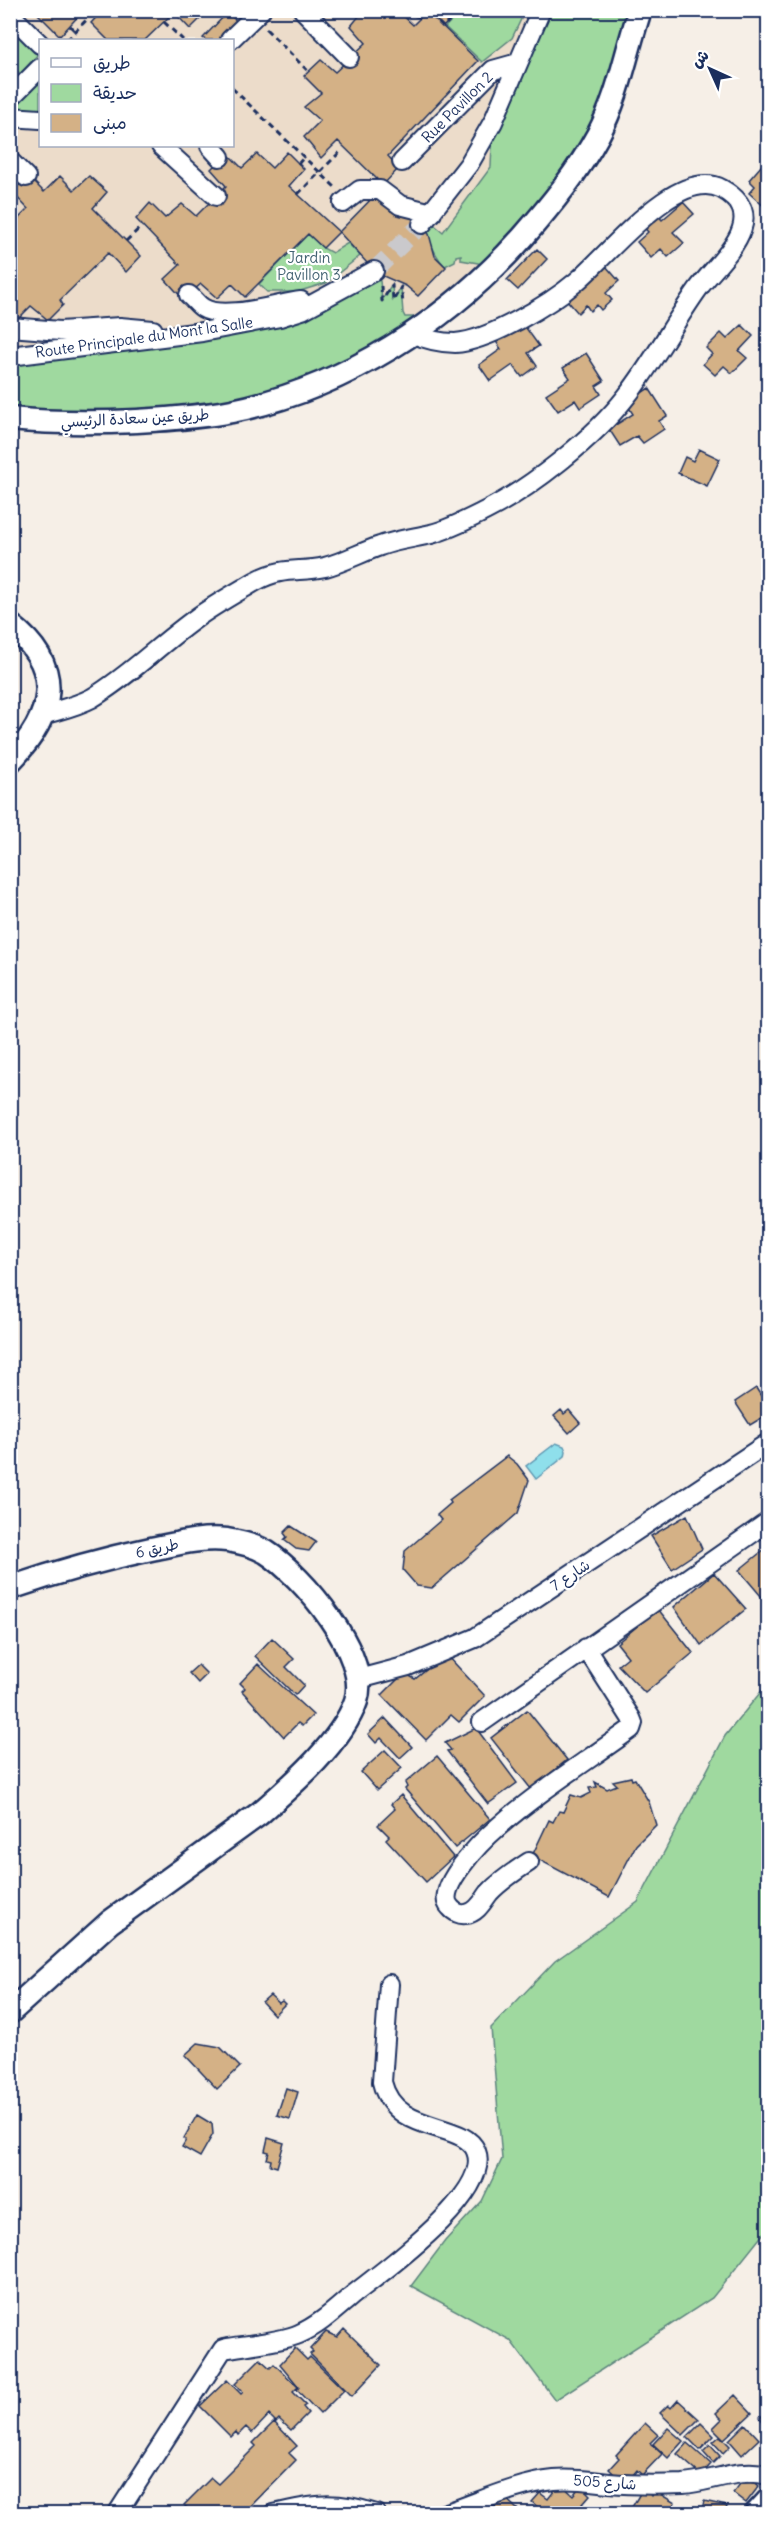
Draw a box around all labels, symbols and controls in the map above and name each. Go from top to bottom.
legend [39,39,234,147]
north arrow [680,39,740,99]
text: ش [686,45,713,72]
text: طريق [93,51,131,74]
street label: Rue Pavillon 2 [417,67,497,147]
text: حديقة [93,81,137,104]
text: مبنى [93,111,127,134]
park label: Jardin Pavillon 3 [277,248,341,284]
street label: Route Principale du Mont la Salle [34,312,254,362]
street label: طريق عين سعادة الرئيسي [60,405,210,435]
street label: طريق 6 [134,1534,180,1562]
street label: شارع 7 [547,1555,594,1596]
street label: شارع 505 [573,2470,637,2495]

